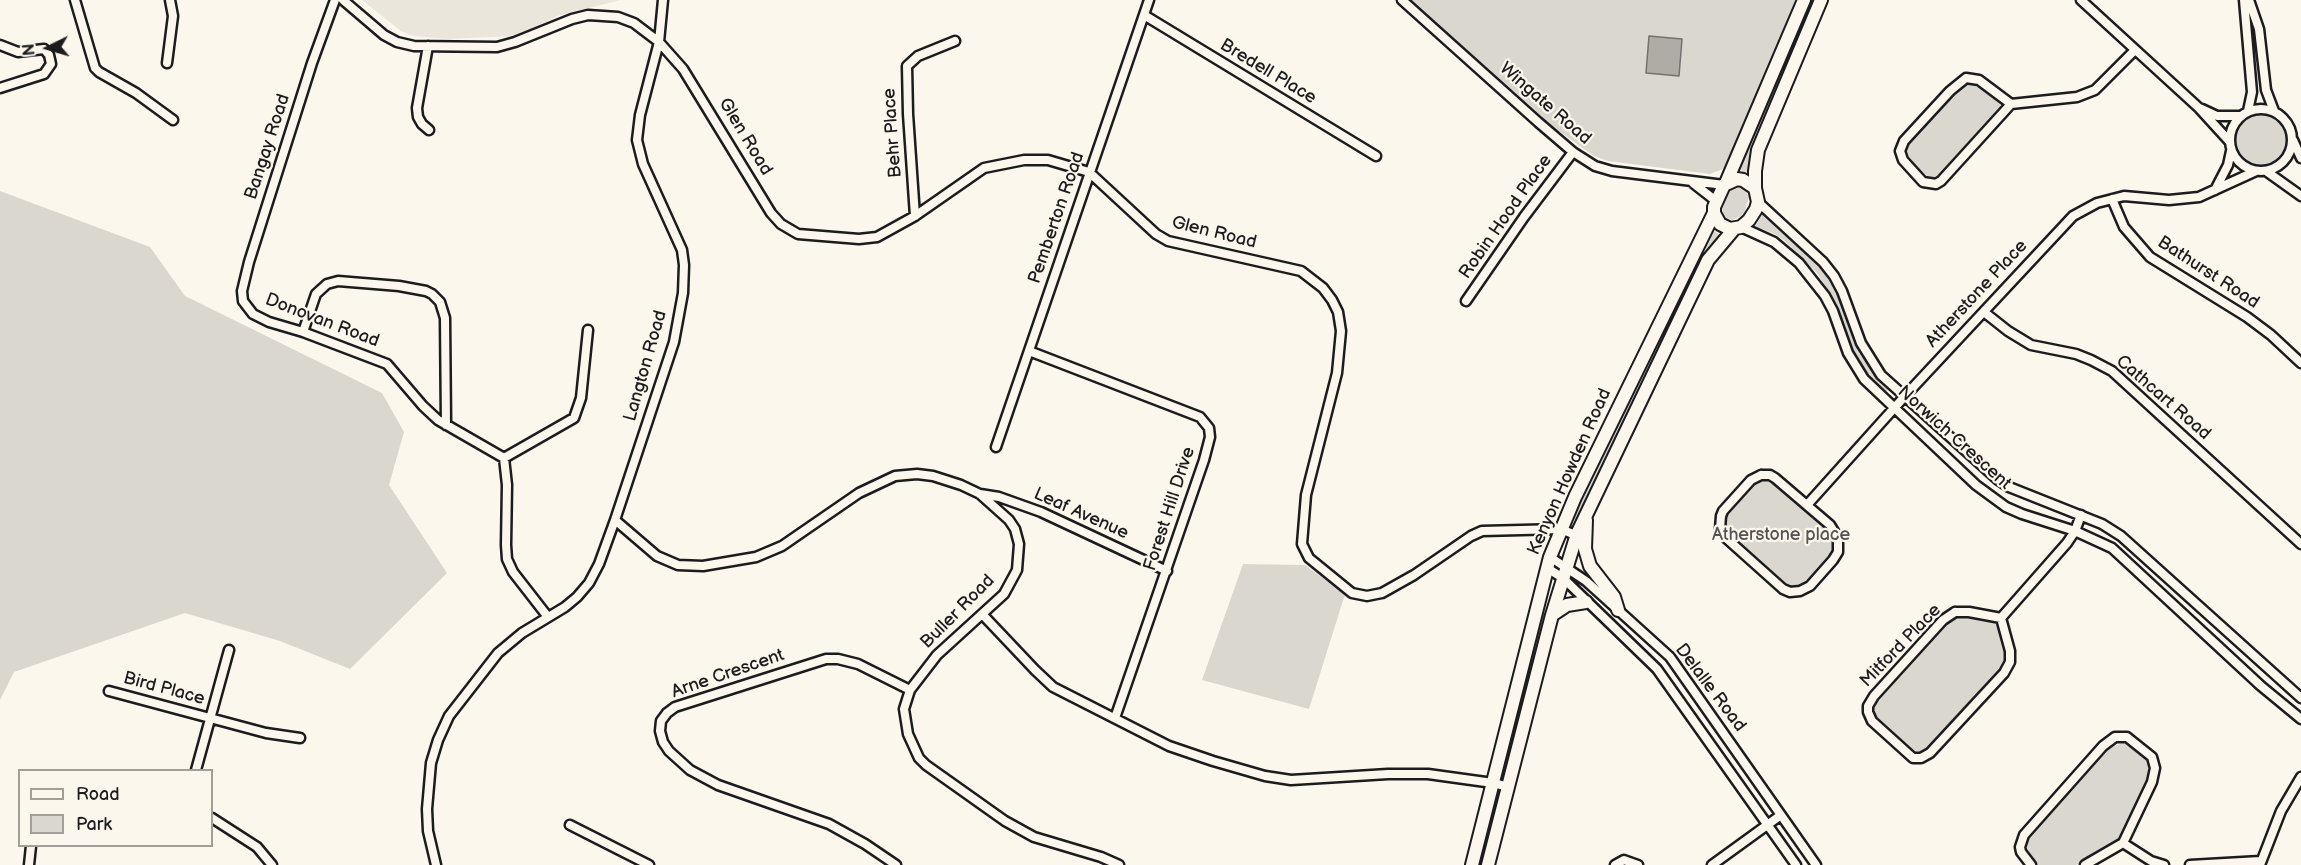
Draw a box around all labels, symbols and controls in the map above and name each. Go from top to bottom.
north arrow [18,18,78,78]
street label: Bredell Place [1216,35,1320,109]
text: N [20,43,40,56]
street label: Wingate Road [1495,58,1595,150]
street label: Behr Place [879,87,907,179]
street label: Bangay Road [241,91,295,203]
street label: Glen Road [713,94,777,180]
street label: Pemberton Road [1024,149,1090,287]
street label: Robin Hood Place [1455,151,1557,283]
street label: Glen Road [1169,212,1259,254]
street label: Bathurst Road [2153,232,2263,314]
street label: Atherstone Place [1922,236,2032,352]
street label: Donovan Road [262,289,382,353]
street label: Langton Road [620,308,672,424]
street label: Cathcart Road [2111,351,2215,445]
street label: Norwich Crescent [1893,381,2015,495]
street label: Kenyon Howden Road [1524,385,1616,559]
street label: Forest Hill Drive [1140,444,1200,574]
street label: Leaf Avenue [1030,483,1132,545]
park label: Atherstone place [1712,524,1850,546]
street label: Buller Road [916,570,1000,654]
street label: Mitford Place [1856,600,1946,692]
street label: Delalle Road [1670,640,1750,736]
street label: Arne Crescent [669,645,787,703]
street label: Bird Place [121,668,207,710]
legend [18,769,213,847]
text: Road [76,784,120,805]
text: Park [76,814,112,835]

